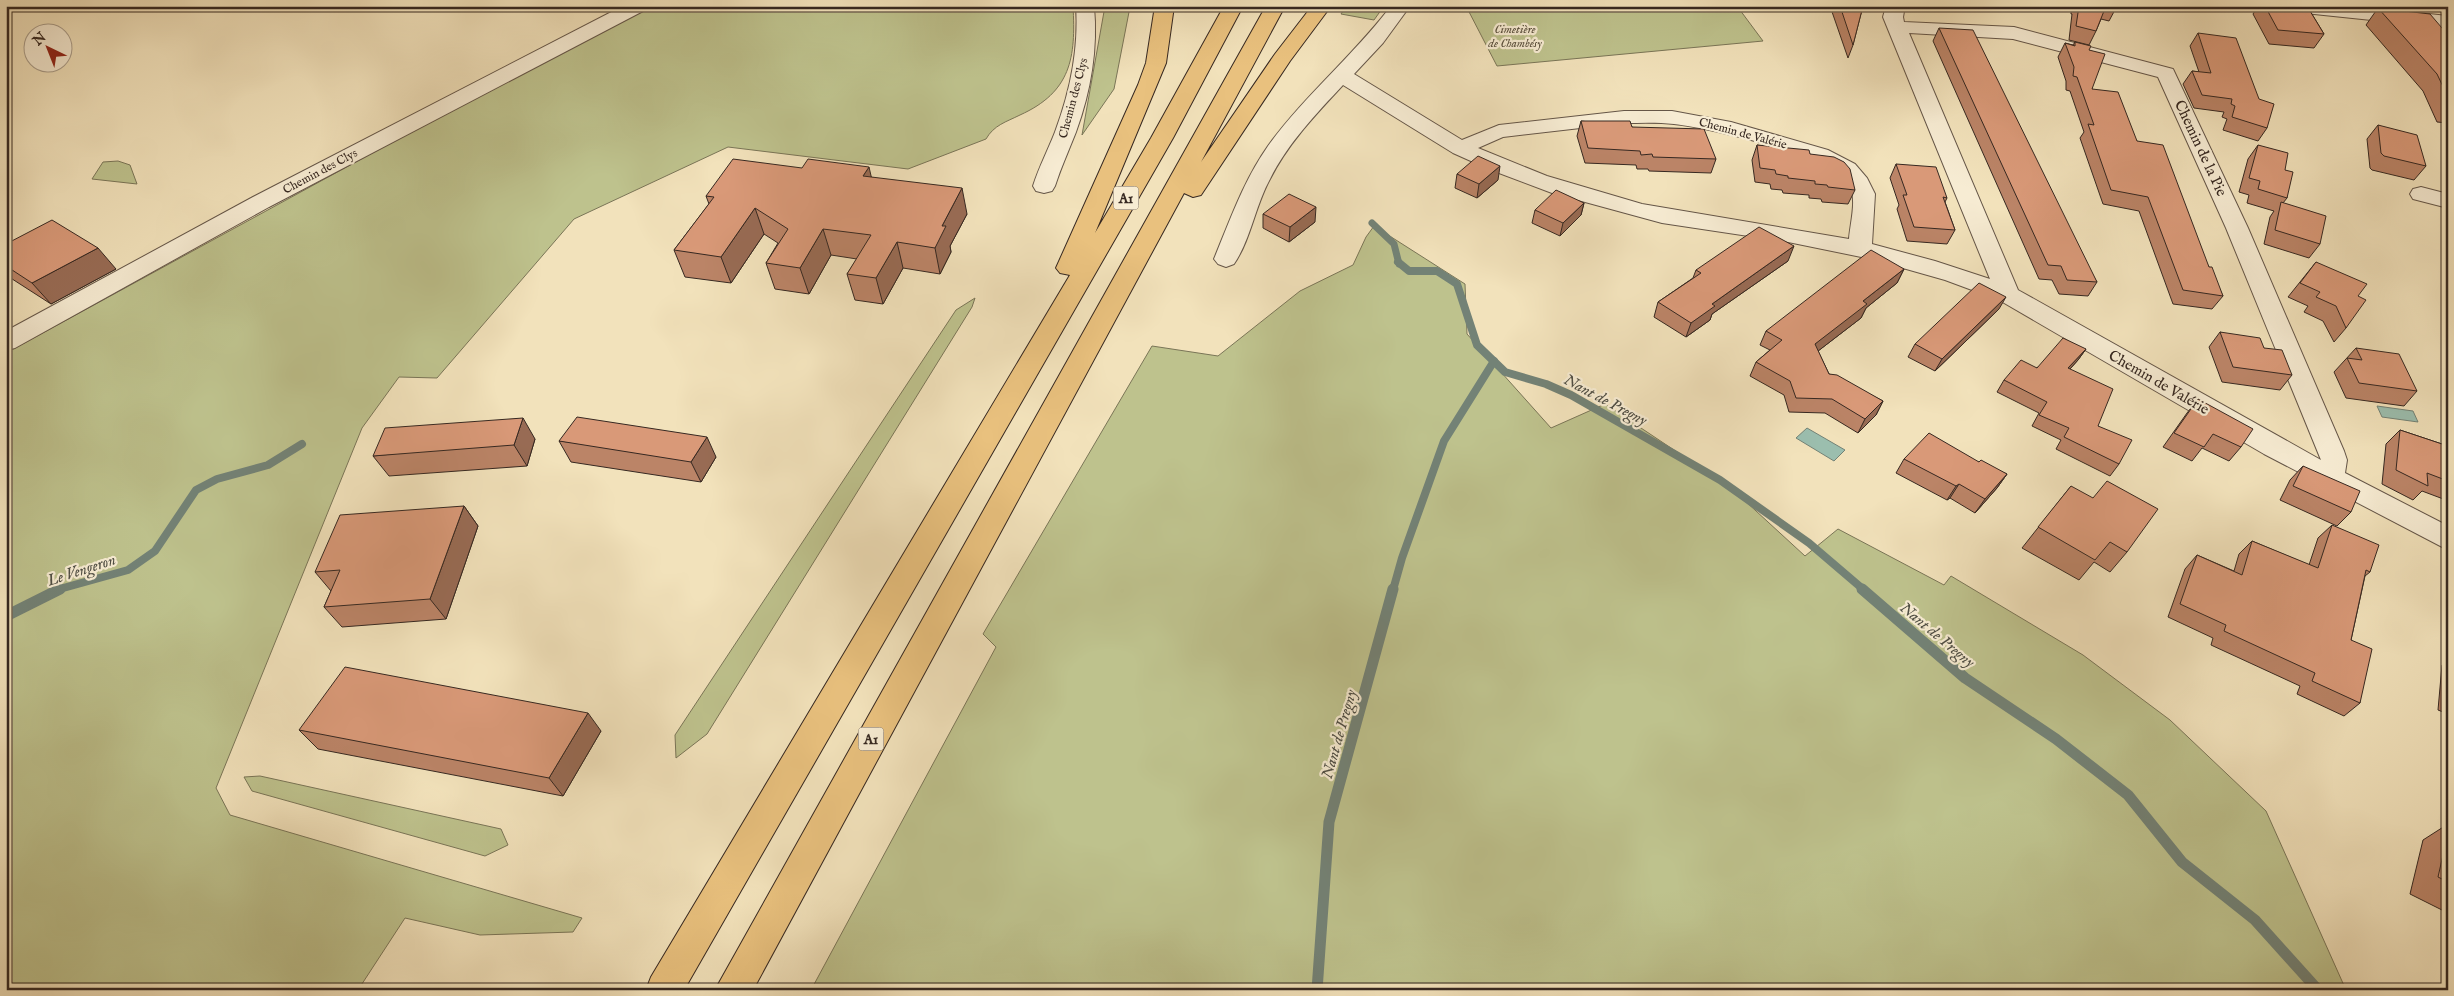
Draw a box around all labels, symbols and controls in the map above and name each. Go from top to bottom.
north arrow [22,22,72,72]
park label: Cimetière de Chambésy [1487,22,1542,51]
text: N [29,29,50,51]
street label: Chemin des Clys [1056,56,1091,140]
street label: Chemin de la Pie [2170,97,2231,199]
street label: Chemin de Valérie [1697,115,1789,153]
street label: Chemin des Clys [280,145,360,197]
road number: A1 [1114,187,1138,210]
street label: Chemin de Valérie [2105,346,2213,419]
water label: Nant de Pregny [1560,370,1651,432]
water label: Le Vengeron [44,550,118,592]
water label: Nant de Pregny [1895,598,1979,673]
water label: Nant de Pregny [1318,687,1362,781]
road number: A1 [858,728,884,751]

